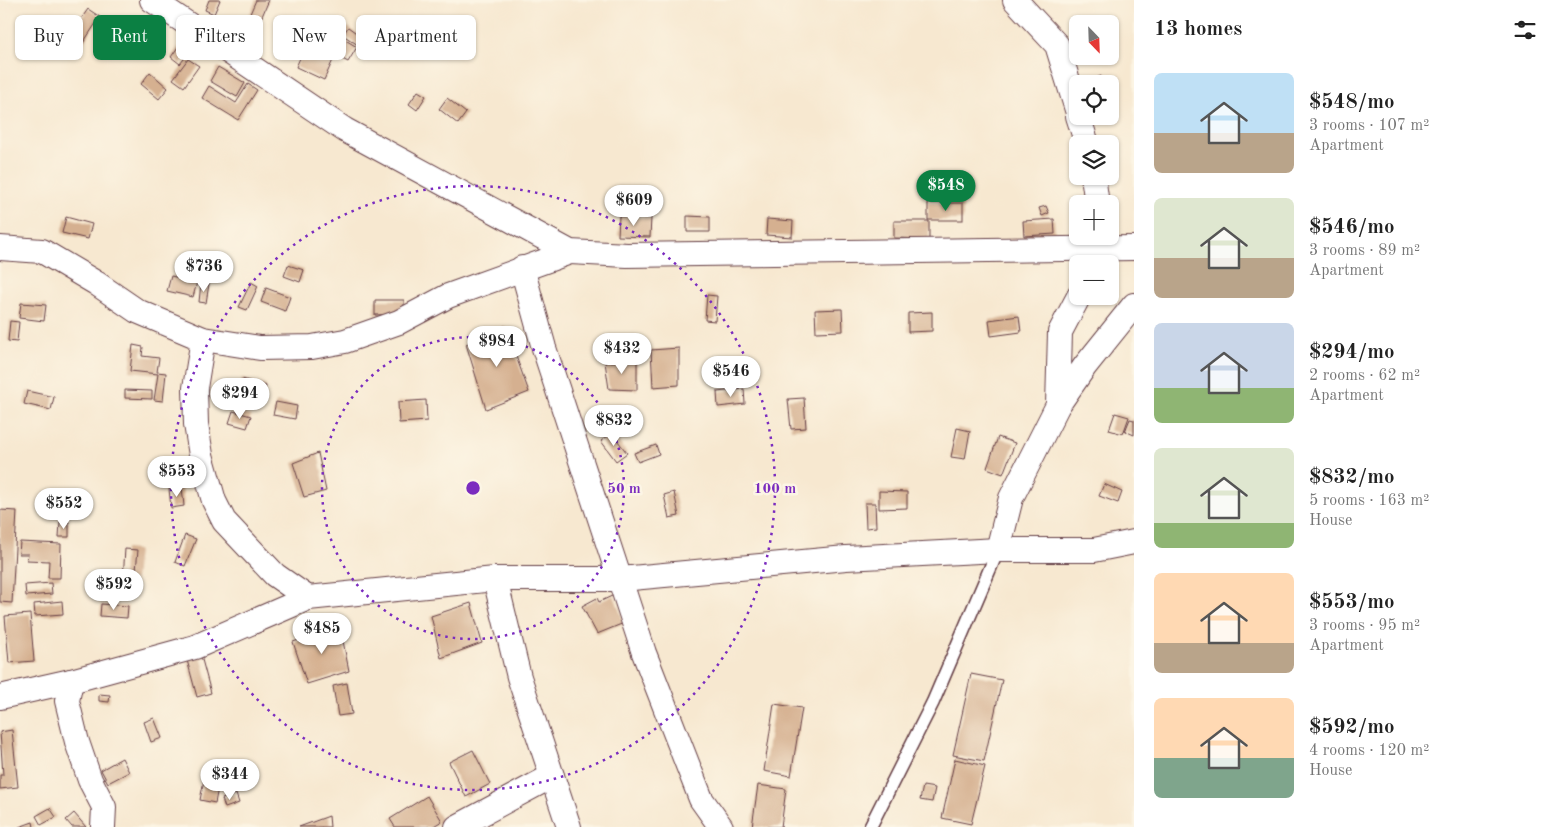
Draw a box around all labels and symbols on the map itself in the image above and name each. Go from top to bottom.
north arrow [1069,15,1119,65]
pin: $548 [916,170,976,212]
pin: $609 [604,184,664,227]
pin: $736 [174,250,234,293]
pin: $984 [467,326,527,368]
pin: $432 [592,332,652,375]
pin: $546 [701,356,761,398]
pin: $294 [210,378,270,420]
pin: $832 [584,404,644,447]
pin: $553 [147,456,207,498]
centre of rings [464,479,482,497]
text: 50 m [607,482,641,497]
text: 100 m [754,482,796,497]
pin: $552 [34,488,94,530]
pin: $592 [84,568,144,611]
pin: $485 [292,612,352,655]
pin: $344 [200,758,260,801]

